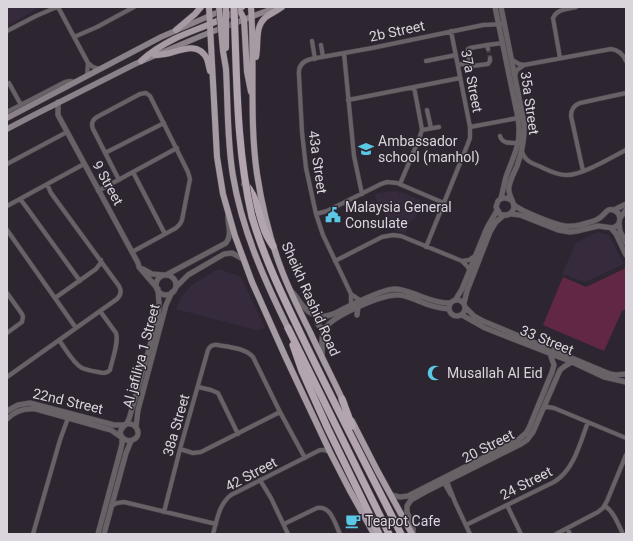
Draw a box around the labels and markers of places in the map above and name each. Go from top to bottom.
place label: Ambassador school (manhol) [378,133,480,166]
school or university icon: Ambassador school (manhol) [357,140,375,158]
place label: Malaysia General Consulate [345,199,452,231]
public building icon: Malaysia General Consulate [324,206,342,224]
mosque icon: Musallah Al Eid [426,364,444,382]
place label: Musallah Al Eid [447,365,543,381]
cafe icon: Teapot Cafe [344,512,362,530]
place label: Teapot Cafe [365,513,440,529]

